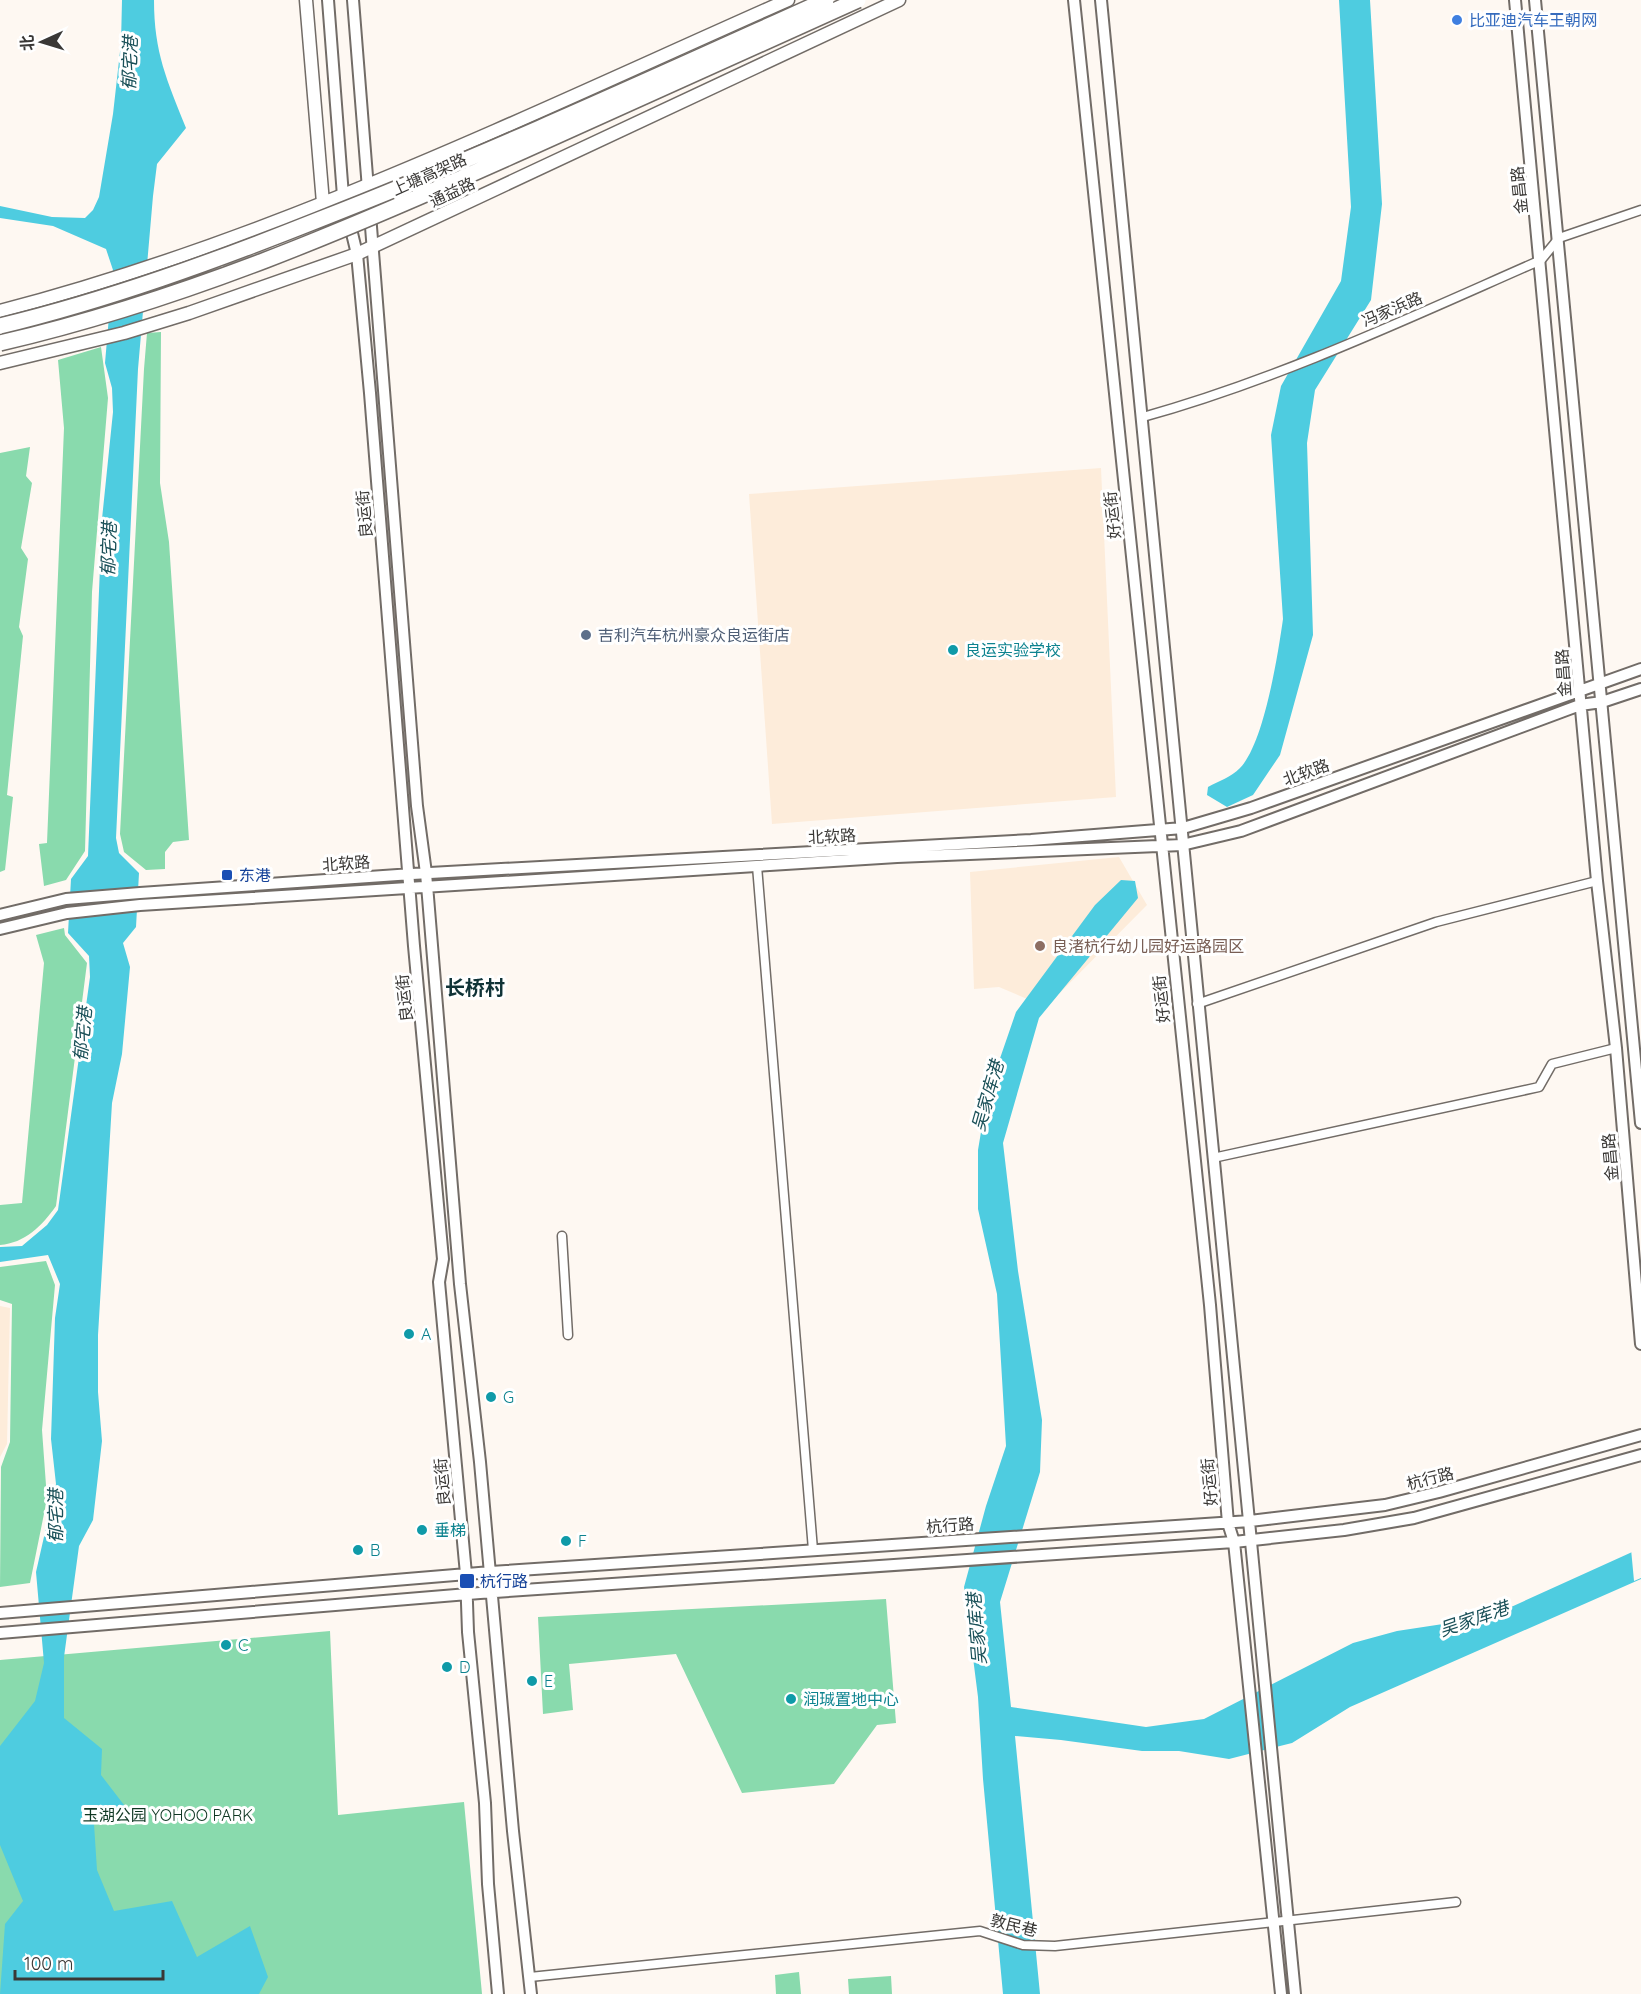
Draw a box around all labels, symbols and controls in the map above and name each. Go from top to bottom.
place label: 比亚迪汽车王朝网 [1469,10,1597,30]
north arrow [12,12,72,72]
marker: 比亚迪汽车王朝网 [1450,13,1464,27]
water label: 郁宅港 [117,33,142,90]
text: 北 [17,34,38,52]
street label: 上塘高架路 [388,149,470,199]
street label: 金昌路 [1507,165,1531,215]
street label: 通益路 [426,173,478,211]
street label: 冯家浜路 [1359,287,1425,331]
street label: 良运街 [352,489,376,539]
street label: 好运街 [1100,490,1124,540]
water label: 郁宅港 [96,519,121,576]
place label: 吉利汽车杭州豪众良运街店 [598,625,790,645]
marker: 吉利汽车杭州豪众良运街店 [579,628,593,642]
place label: 良运实验学校 [965,640,1061,660]
marker: 良运实验学校 [946,643,960,657]
street label: 金昌路 [1551,648,1575,698]
street label: 北软路 [1280,754,1332,790]
street label: 北软路 [808,825,856,847]
street label: 北软路 [321,851,371,875]
place label: 东港 [239,865,271,885]
marker: 东港 [220,868,234,882]
place label: 良渚杭行幼儿园好运路园区 [1052,936,1244,956]
marker: 良渚杭行幼儿园好运路园区 [1033,939,1047,953]
street label: 良运街 [392,973,416,1023]
street label: 好运街 [1149,974,1173,1024]
district label: 长桥村 [445,975,505,1000]
water label: 郁宅港 [69,1003,97,1062]
water label: 吴家库港 [967,1055,1009,1134]
street label: 金昌路 [1598,1132,1622,1182]
place label: A [421,1324,431,1344]
marker: A [402,1327,416,1341]
place label: G [503,1387,514,1407]
marker: G [484,1390,498,1404]
street label: 良运街 [430,1457,454,1507]
street label: 好运街 [1197,1457,1221,1507]
street label: 杭行路 [1404,1462,1456,1494]
water label: 郁宅港 [44,1486,67,1543]
street label: 杭行路 [925,1513,975,1537]
place label: 垂梯 [434,1520,466,1540]
marker: 垂梯 [415,1523,429,1537]
place label: F [578,1531,587,1551]
marker: F [559,1534,573,1548]
place label: B [370,1540,380,1560]
marker: B [351,1543,365,1557]
place label: 杭行路 [480,1571,528,1591]
marker: 杭行路 [458,1572,476,1590]
water label: 吴家库港 [962,1589,991,1666]
water label: 吴家库港 [1436,1595,1514,1641]
place label: C [238,1635,248,1655]
marker: C [219,1638,233,1652]
place label: D [459,1657,471,1677]
marker: D [440,1660,454,1674]
place label: E [544,1671,553,1691]
marker: E [525,1674,539,1688]
place label: 润珹置地中心 [803,1689,899,1709]
marker: 润珹置地中心 [784,1692,798,1706]
park label: 玉湖公园 YOHOO PARK [83,1805,253,1825]
street label: 敦民巷 [988,1909,1040,1941]
scale bar [15,1943,164,1981]
text: 100 m [24,1952,73,1975]

